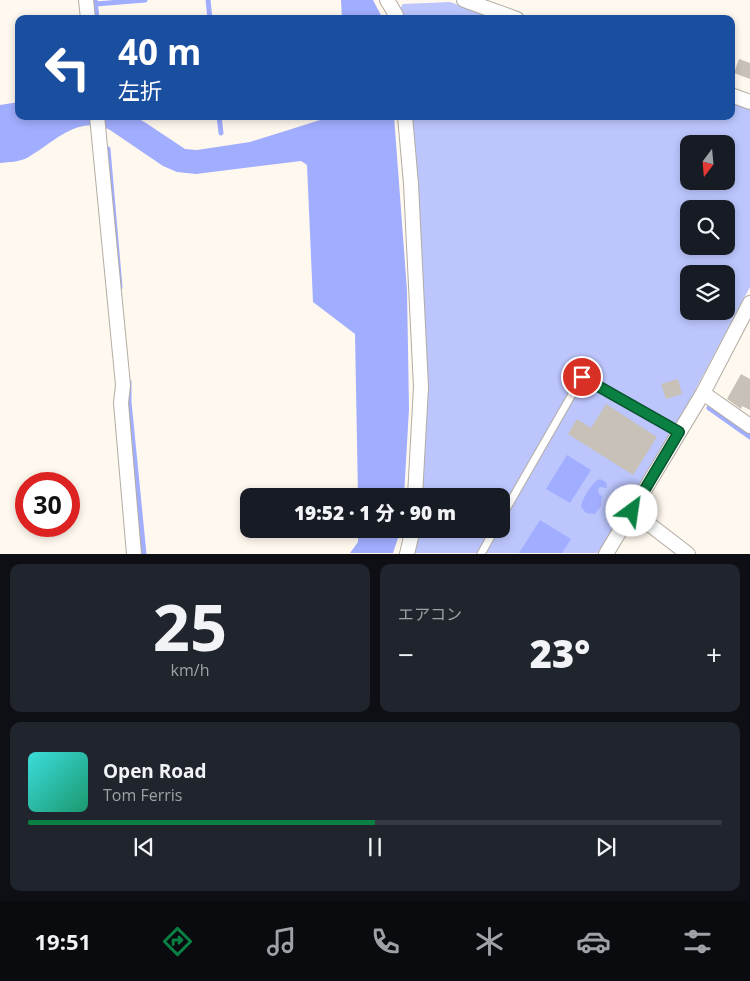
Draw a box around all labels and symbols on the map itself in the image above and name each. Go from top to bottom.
north arrow [680,135,735,190]
pin [561,356,603,398]
speed limit sign: 30 [15,472,80,537]
position arrow [605,484,657,536]

